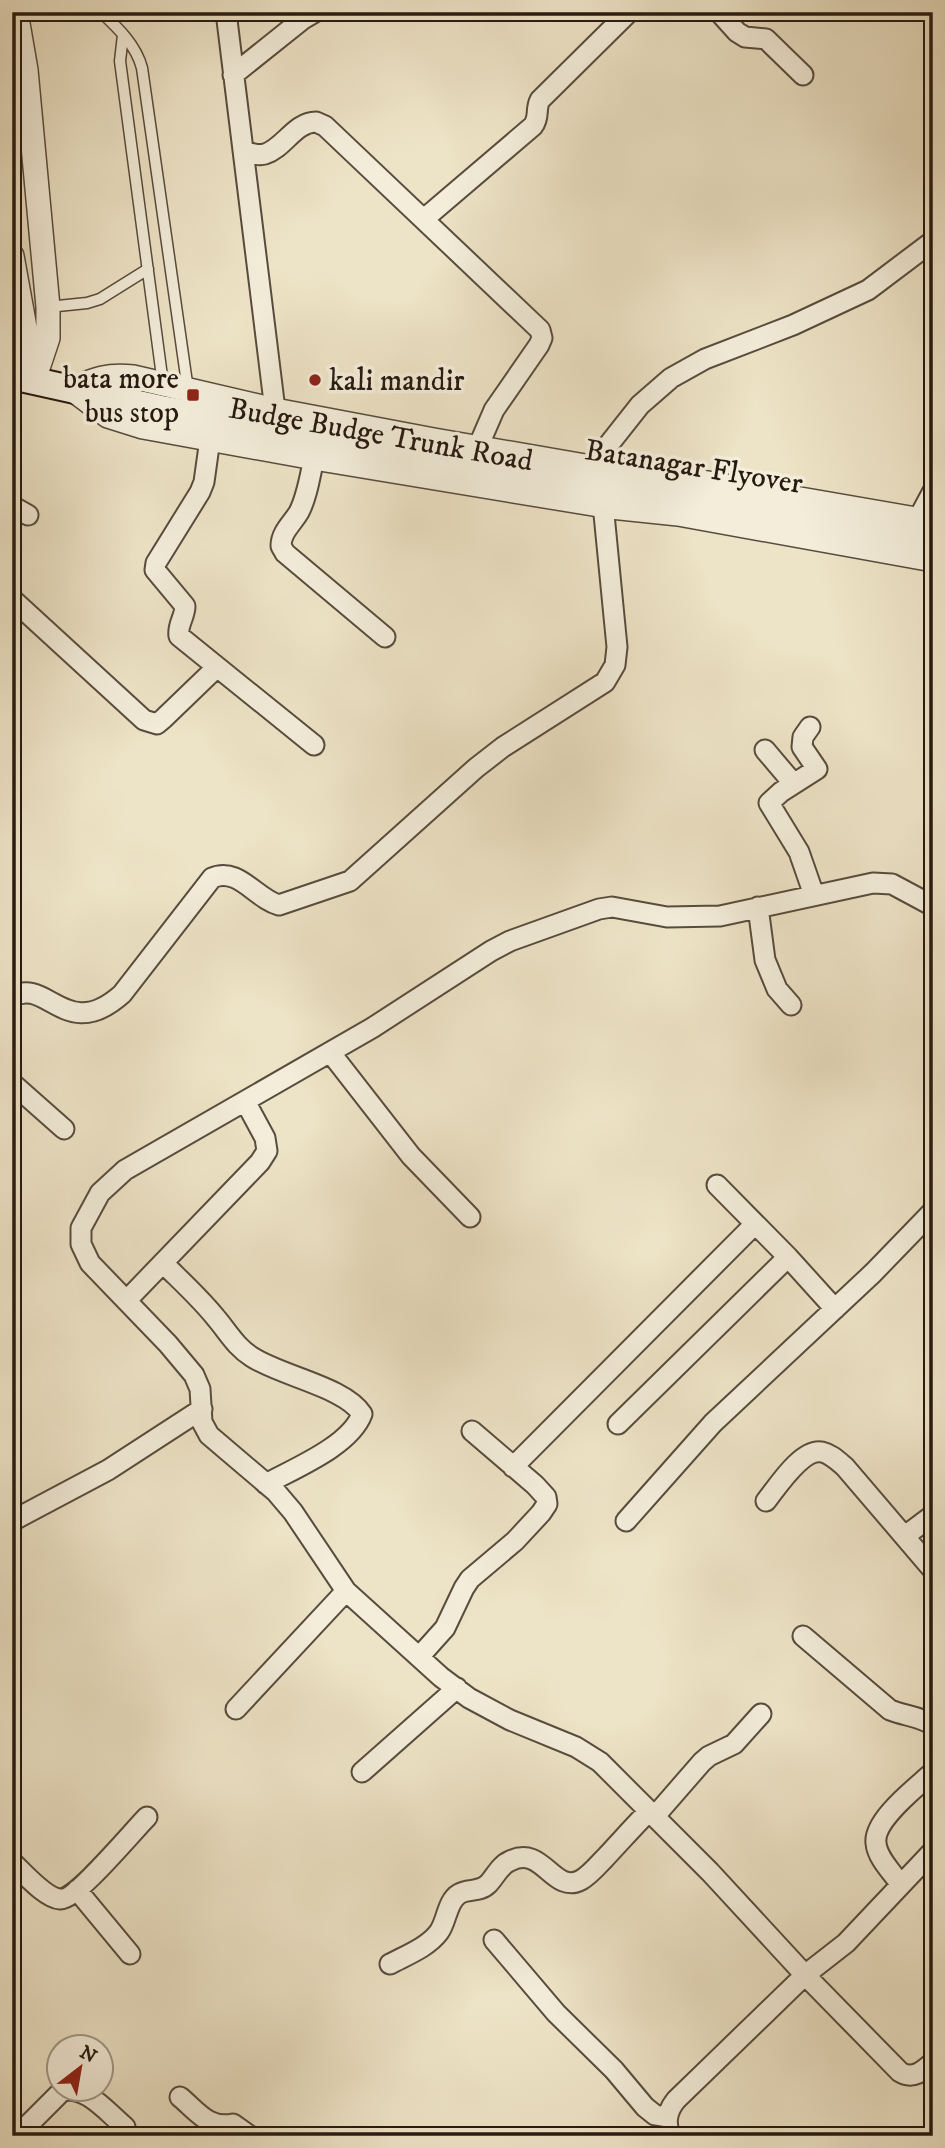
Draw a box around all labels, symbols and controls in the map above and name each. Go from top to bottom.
place label: bata more bus stop [63,361,179,432]
place label: kali mandir [329,363,465,400]
marker: kali mandir [307,372,323,388]
marker: bata more bus stop [185,387,201,403]
street label: Budge Budge Trunk Road [226,390,536,480]
street label: Batanagar Flyover [582,432,805,503]
north arrow [46,2032,116,2102]
text: N [75,2041,101,2069]

